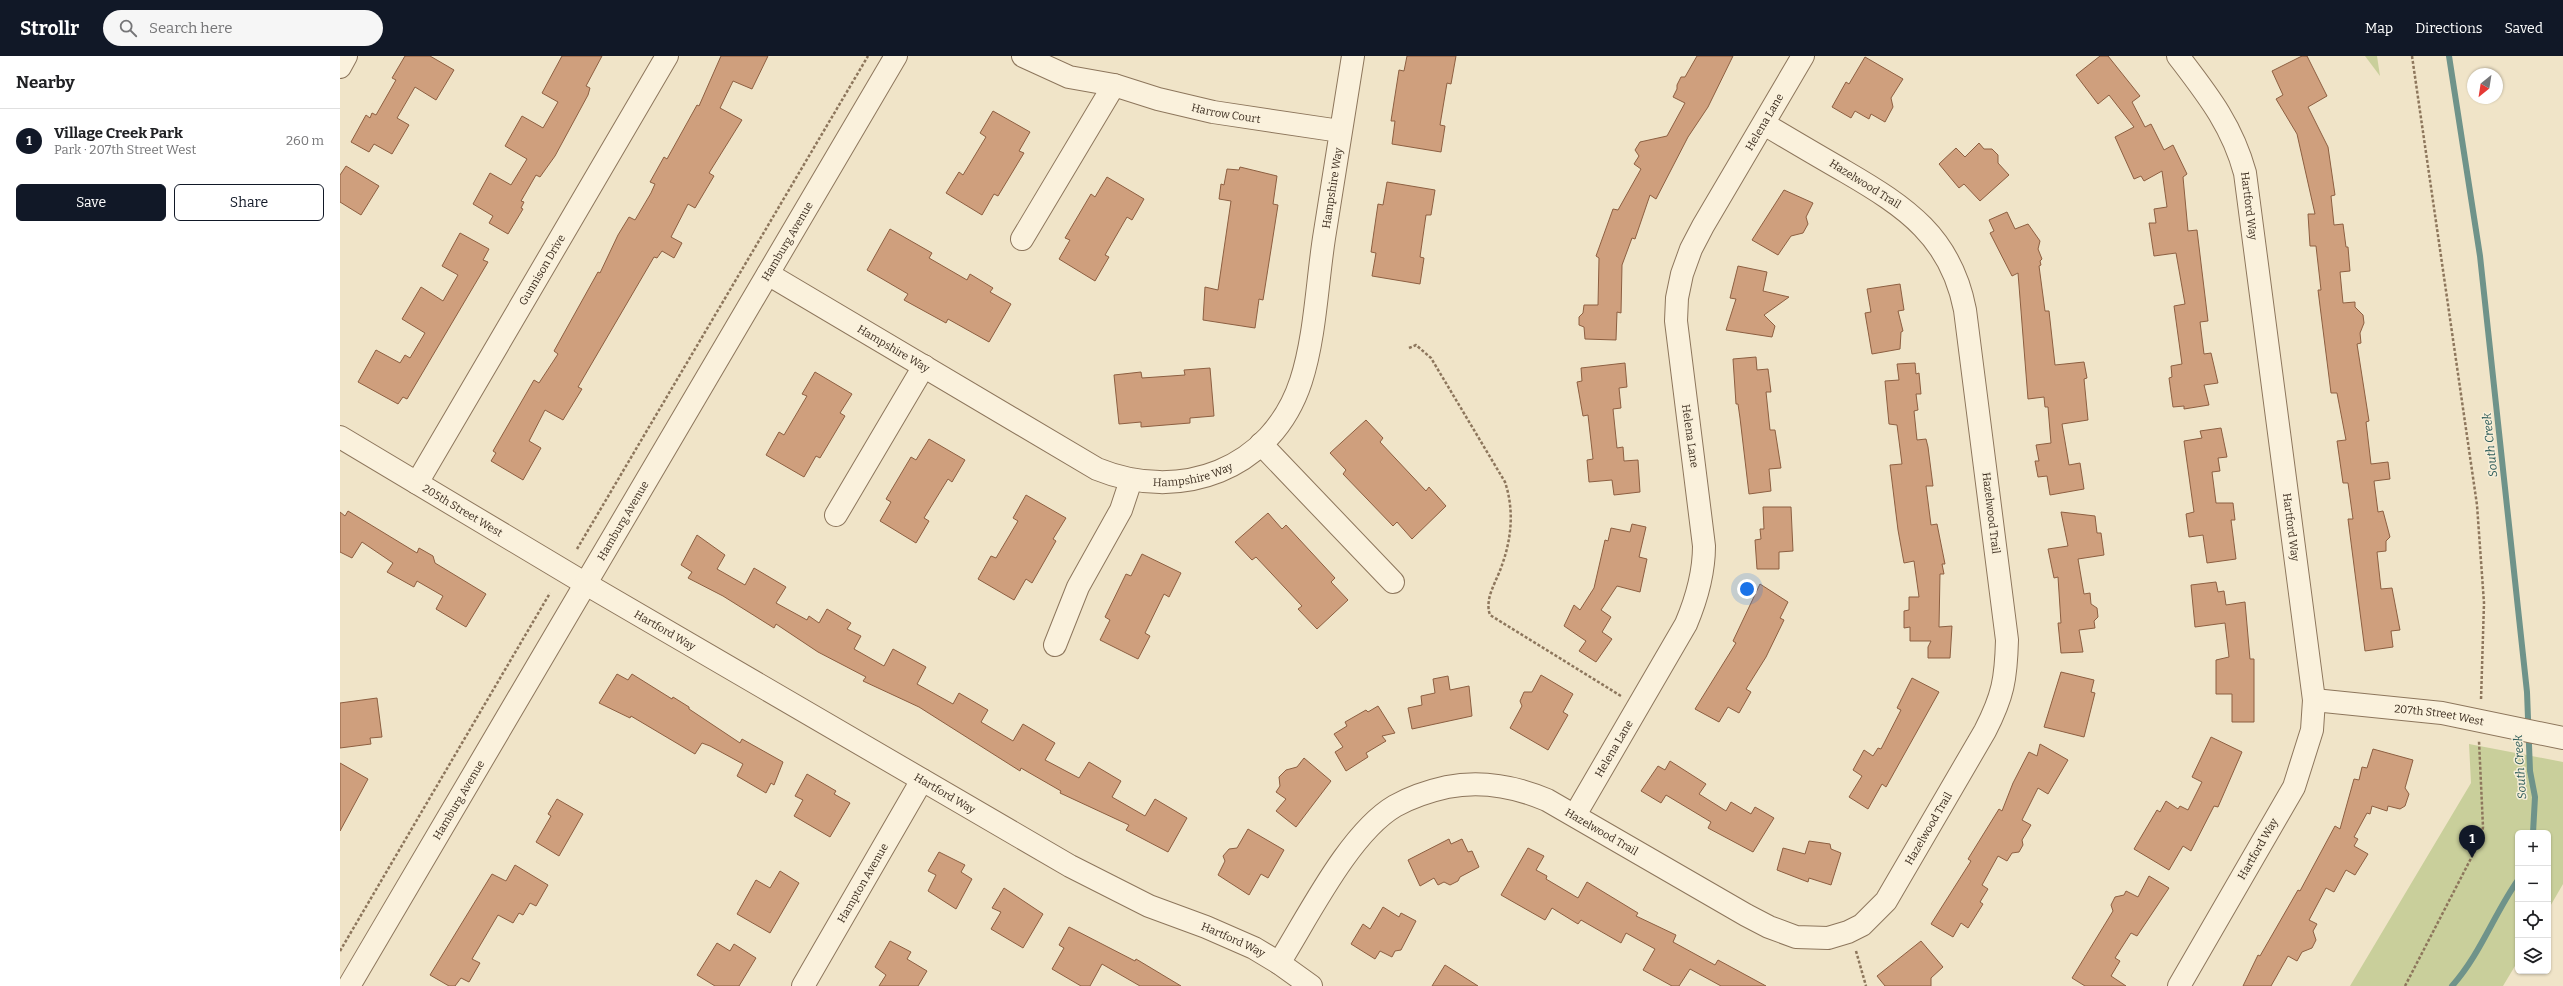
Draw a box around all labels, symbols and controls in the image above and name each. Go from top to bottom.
search box [103,10,383,46]
text: Strollr [20,17,79,40]
icon: search [117,17,139,39]
text: Search here [149,19,232,37]
text: Map [2365,20,2393,37]
text: Directions [2415,20,2483,37]
text: Saved [2505,20,2543,37]
north arrow [2467,68,2503,104]
text: Nearby [16,72,75,93]
street label: Helena Lane [1742,91,1786,153]
street label: Harrow Court [1190,101,1261,126]
text: Village Creek Park [54,124,183,142]
text: 1 [26,133,32,148]
text: 260 m [286,133,324,148]
text: Park · 207th Street West [54,142,196,157]
street label: Hampshire Way [1319,147,1345,229]
street label: Hazelwood Trail [1827,157,1903,211]
street label: Hartford Way [2238,171,2260,241]
button: Save [16,184,166,221]
button: Share [174,184,324,221]
street label: Hamburg Avenue [759,199,815,283]
street label: Gunnison Drive [516,232,568,308]
street label: Hampshire Way [855,322,932,375]
street label: Helena Lane [1679,403,1701,469]
water label: South Creek [2480,412,2500,478]
street label: Hampshire Way [1153,459,1235,489]
street label: Hazelwood Trail [1980,472,2002,554]
street label: Hamburg Avenue [594,478,651,563]
street label: 205th Street West [420,481,505,539]
street label: Hartford Way [2280,492,2302,562]
your location [1737,579,1757,599]
street label: Hartford Way [632,607,698,653]
street label: 207th Street West [2394,702,2485,728]
street label: Helena Lane [1592,717,1635,779]
water label: South Creek [2511,734,2529,800]
street label: Hamburg Avenue [430,758,487,842]
street label: Hartford Way [912,770,978,816]
street label: Hazelwood Trail [1902,790,1955,867]
street label: Hazelwood Trail [1563,805,1640,858]
street label: Hartford Way [2235,816,2281,882]
pin: 1 [2459,825,2485,858]
map controls [2515,830,2551,974]
button: + [2515,830,2551,866]
street label: Hampton Avenue [834,841,891,925]
button: − [2515,866,2551,902]
button: locate [2515,902,2551,938]
street label: Hartford Way [1200,919,1268,960]
button: layers [2515,938,2551,974]

